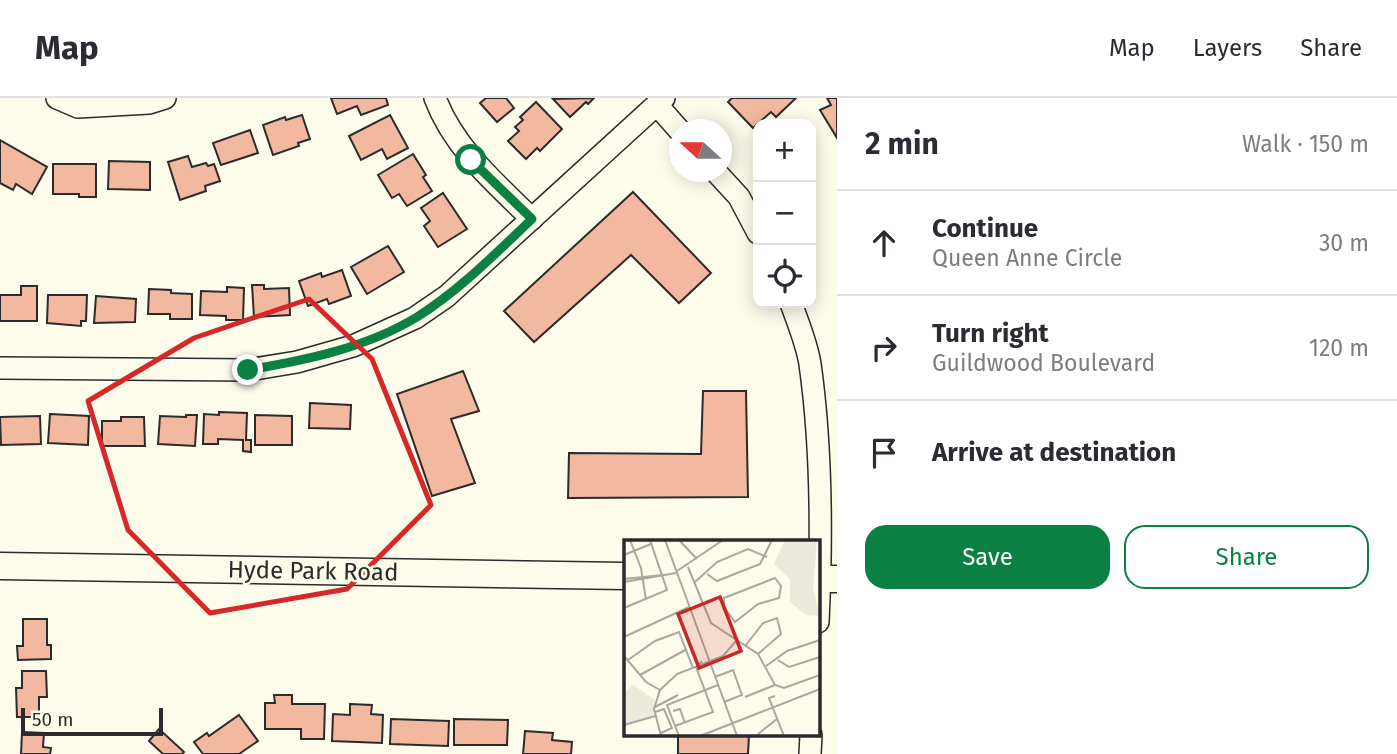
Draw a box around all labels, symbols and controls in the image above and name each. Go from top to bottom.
text: Map [35,28,99,68]
text: Map [1109,34,1155,62]
text: Layers [1193,34,1262,62]
text: Share [1300,34,1362,62]
north arrow [669,119,732,182]
map controls [753,119,816,308]
button: + [753,119,816,182]
text: 2 min [865,126,939,162]
text: Walk · 150 m [1242,130,1369,158]
route start [455,144,486,175]
button: − [753,182,816,245]
text: Continue [932,213,1038,244]
icon: ahead [865,224,903,262]
text: 30 m [1319,229,1369,257]
text: Queen Anne Circle [932,244,1122,272]
button: locate [753,245,816,308]
text: Turn right [932,318,1049,349]
icon: right [865,329,903,367]
text: 120 m [1309,334,1369,362]
text: Guildwood Boulevard [932,349,1155,377]
route end [232,354,263,385]
icon: arrive [865,434,903,472]
text: Arrive at destination [932,437,1176,468]
button: Save [865,525,1110,589]
button: Share [1124,525,1369,589]
inset map [624,540,820,736]
street label: Hyde Park Road [227,556,399,586]
scale bar [21,705,163,737]
text: 50 m [32,708,73,731]

